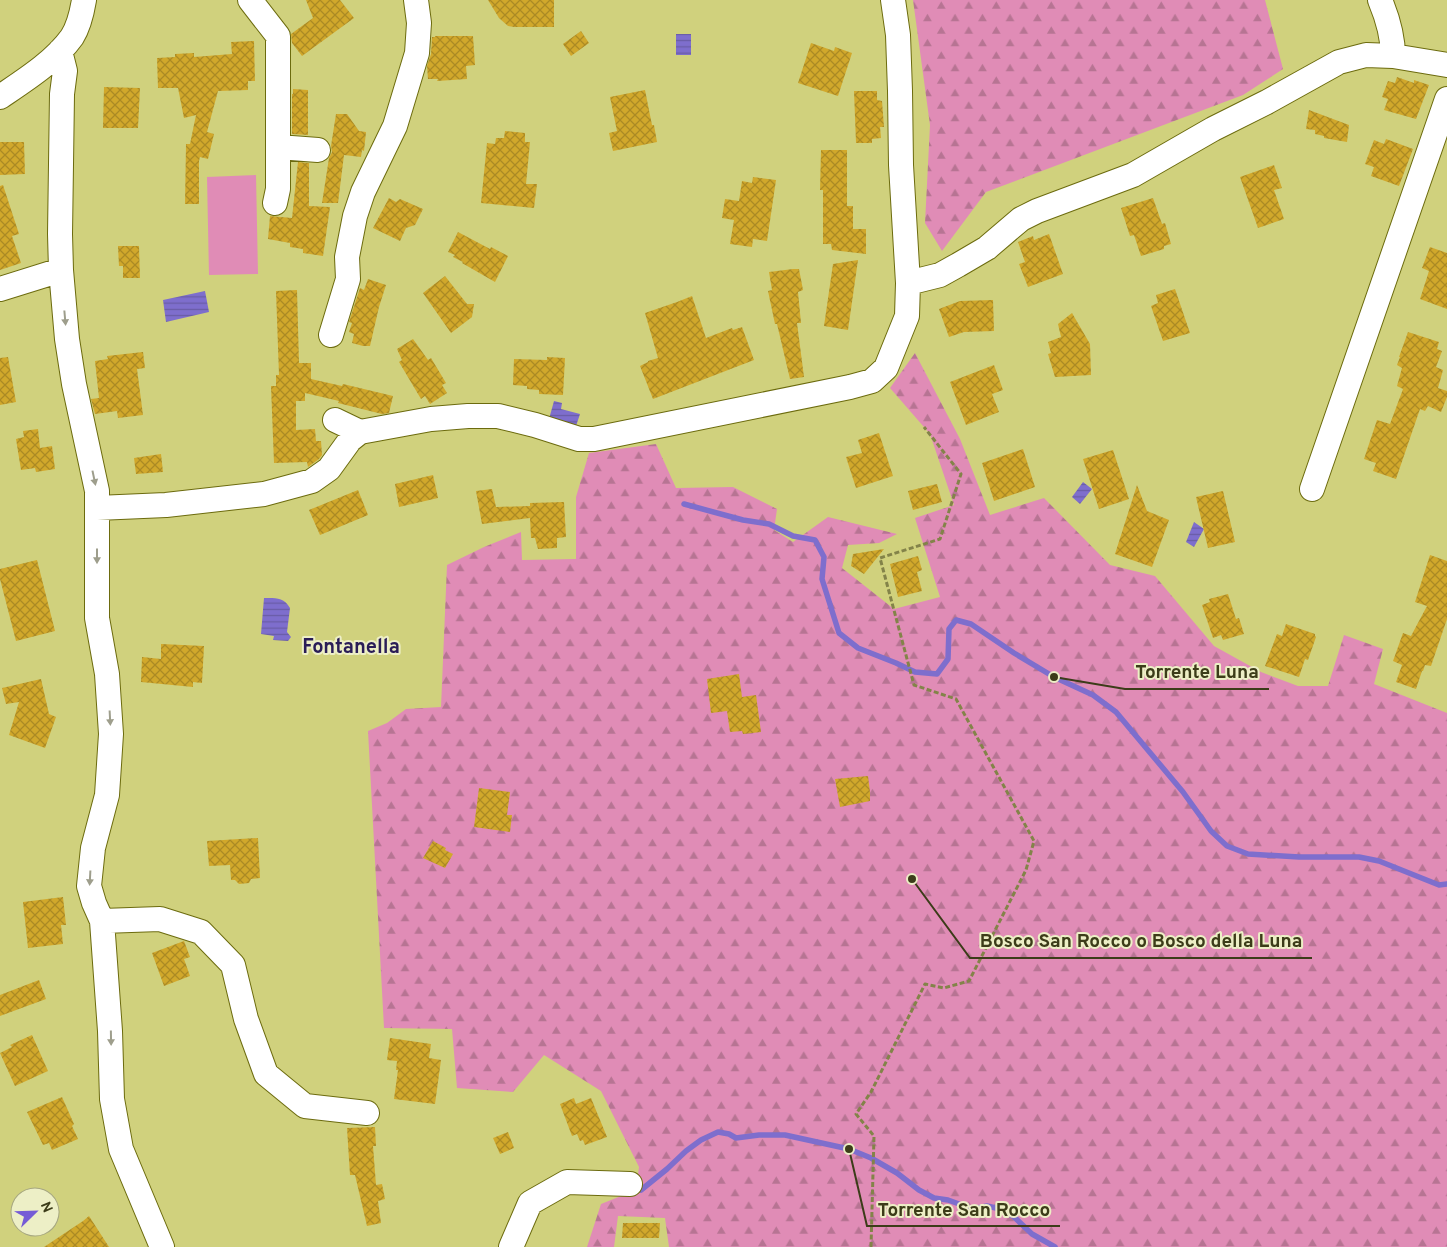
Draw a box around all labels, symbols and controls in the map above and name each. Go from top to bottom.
one-way arrow [61,310,69,326]
one-way arrow [90,470,98,485]
one-way arrow [93,549,101,565]
district label: Fontanella [302,635,400,661]
callout: Torrente Luna [1125,655,1269,689]
text: Torrente Luna [1135,661,1259,685]
one-way arrow [106,710,114,726]
one-way arrow [85,870,93,886]
callout: Bosco San Rocco o Bosco della Luna [970,924,1312,958]
text: Bosco San Rocco o Bosco della Luna [980,930,1302,954]
one-way arrow [107,1030,115,1046]
north arrow [10,1187,60,1237]
callout: Torrente San Rocco [867,1192,1060,1226]
text: Torrente San Rocco [878,1199,1050,1223]
text: N [36,1200,55,1215]

